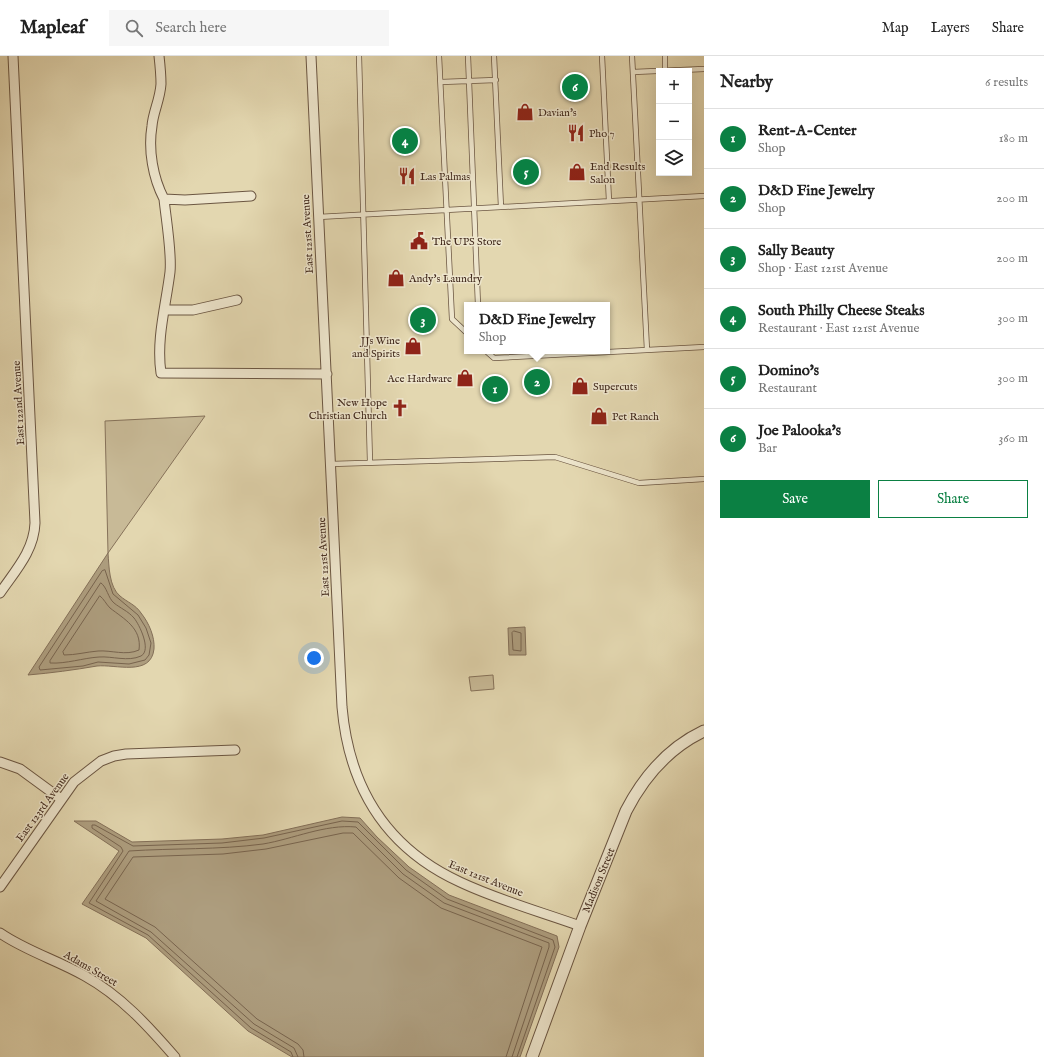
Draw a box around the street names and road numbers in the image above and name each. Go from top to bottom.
street label: East 121st Avenue [299,194,317,274]
street label: East 122nd Avenue [10,360,28,446]
street label: East 121st Avenue [315,517,333,597]
street label: East 123rd Avenue [13,770,72,845]
street label: Madison Street [579,845,618,915]
street label: East 121st Avenue [446,858,525,900]
street label: Adams Street [60,947,120,990]

